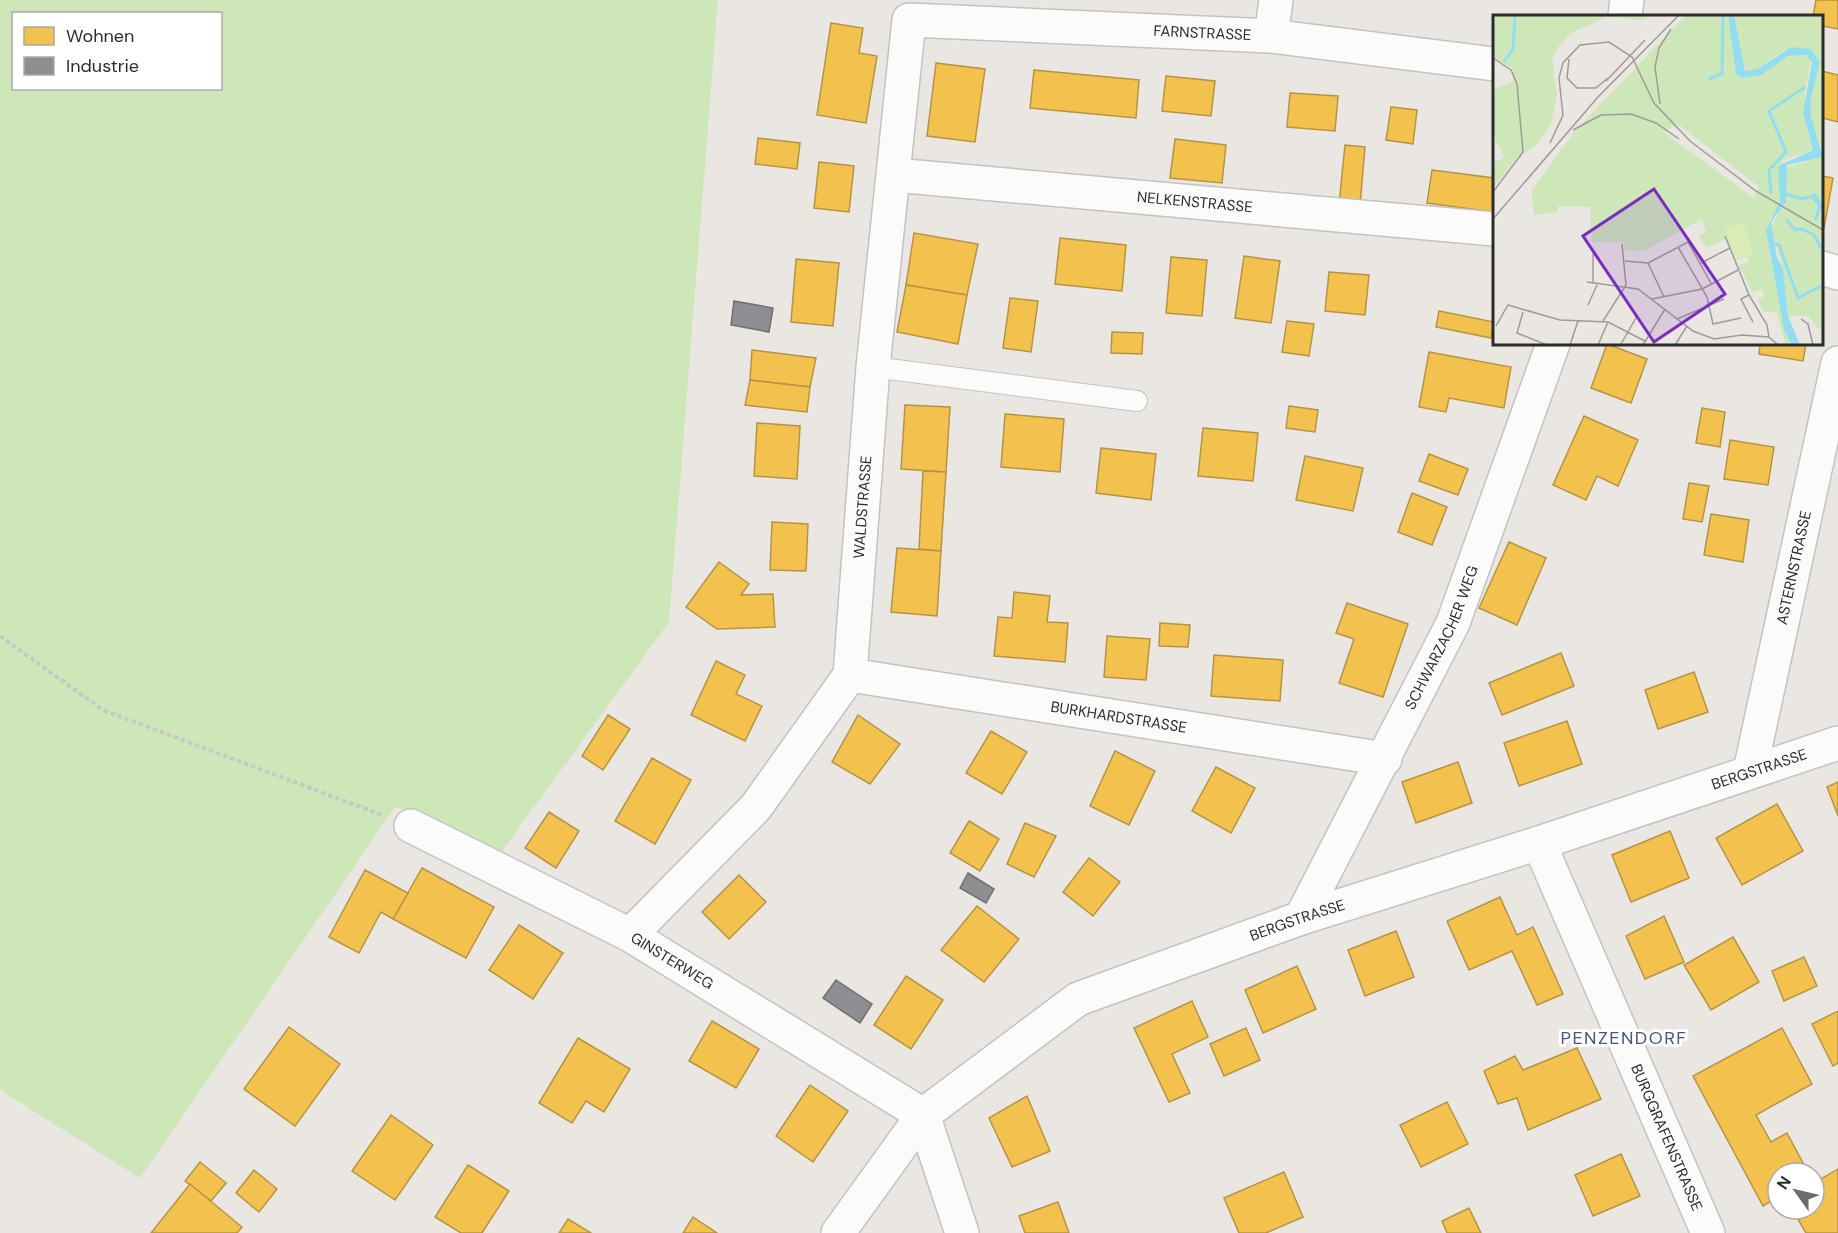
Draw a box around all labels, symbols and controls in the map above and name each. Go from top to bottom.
legend [12,12,222,90]
inset map [1493,15,1823,345]
street label: FARNSTRASSE [1153,21,1252,45]
text: Wohnen [66,24,134,48]
text: Industrie [66,54,139,78]
street label: NELKENSTRASSE [1136,187,1253,217]
street label: WALDSTRASSE [849,455,876,559]
street label: ASTERNSTRASSE [1772,509,1816,627]
street label: SCHWARZACHER WEG [1400,563,1483,713]
street label: BURKHARDSTRASSE [1049,697,1188,738]
street label: BERGSTRASSE [1709,744,1810,795]
street label: BERGSTRASSE [1247,895,1347,946]
street label: GINSTERWEG [627,928,717,994]
district label: PENZENDORF [1560,1026,1688,1050]
street label: BURGGRAFENSTRASSE [1626,1061,1707,1214]
north arrow [1766,1161,1826,1221]
text: N [1772,1172,1796,1194]

